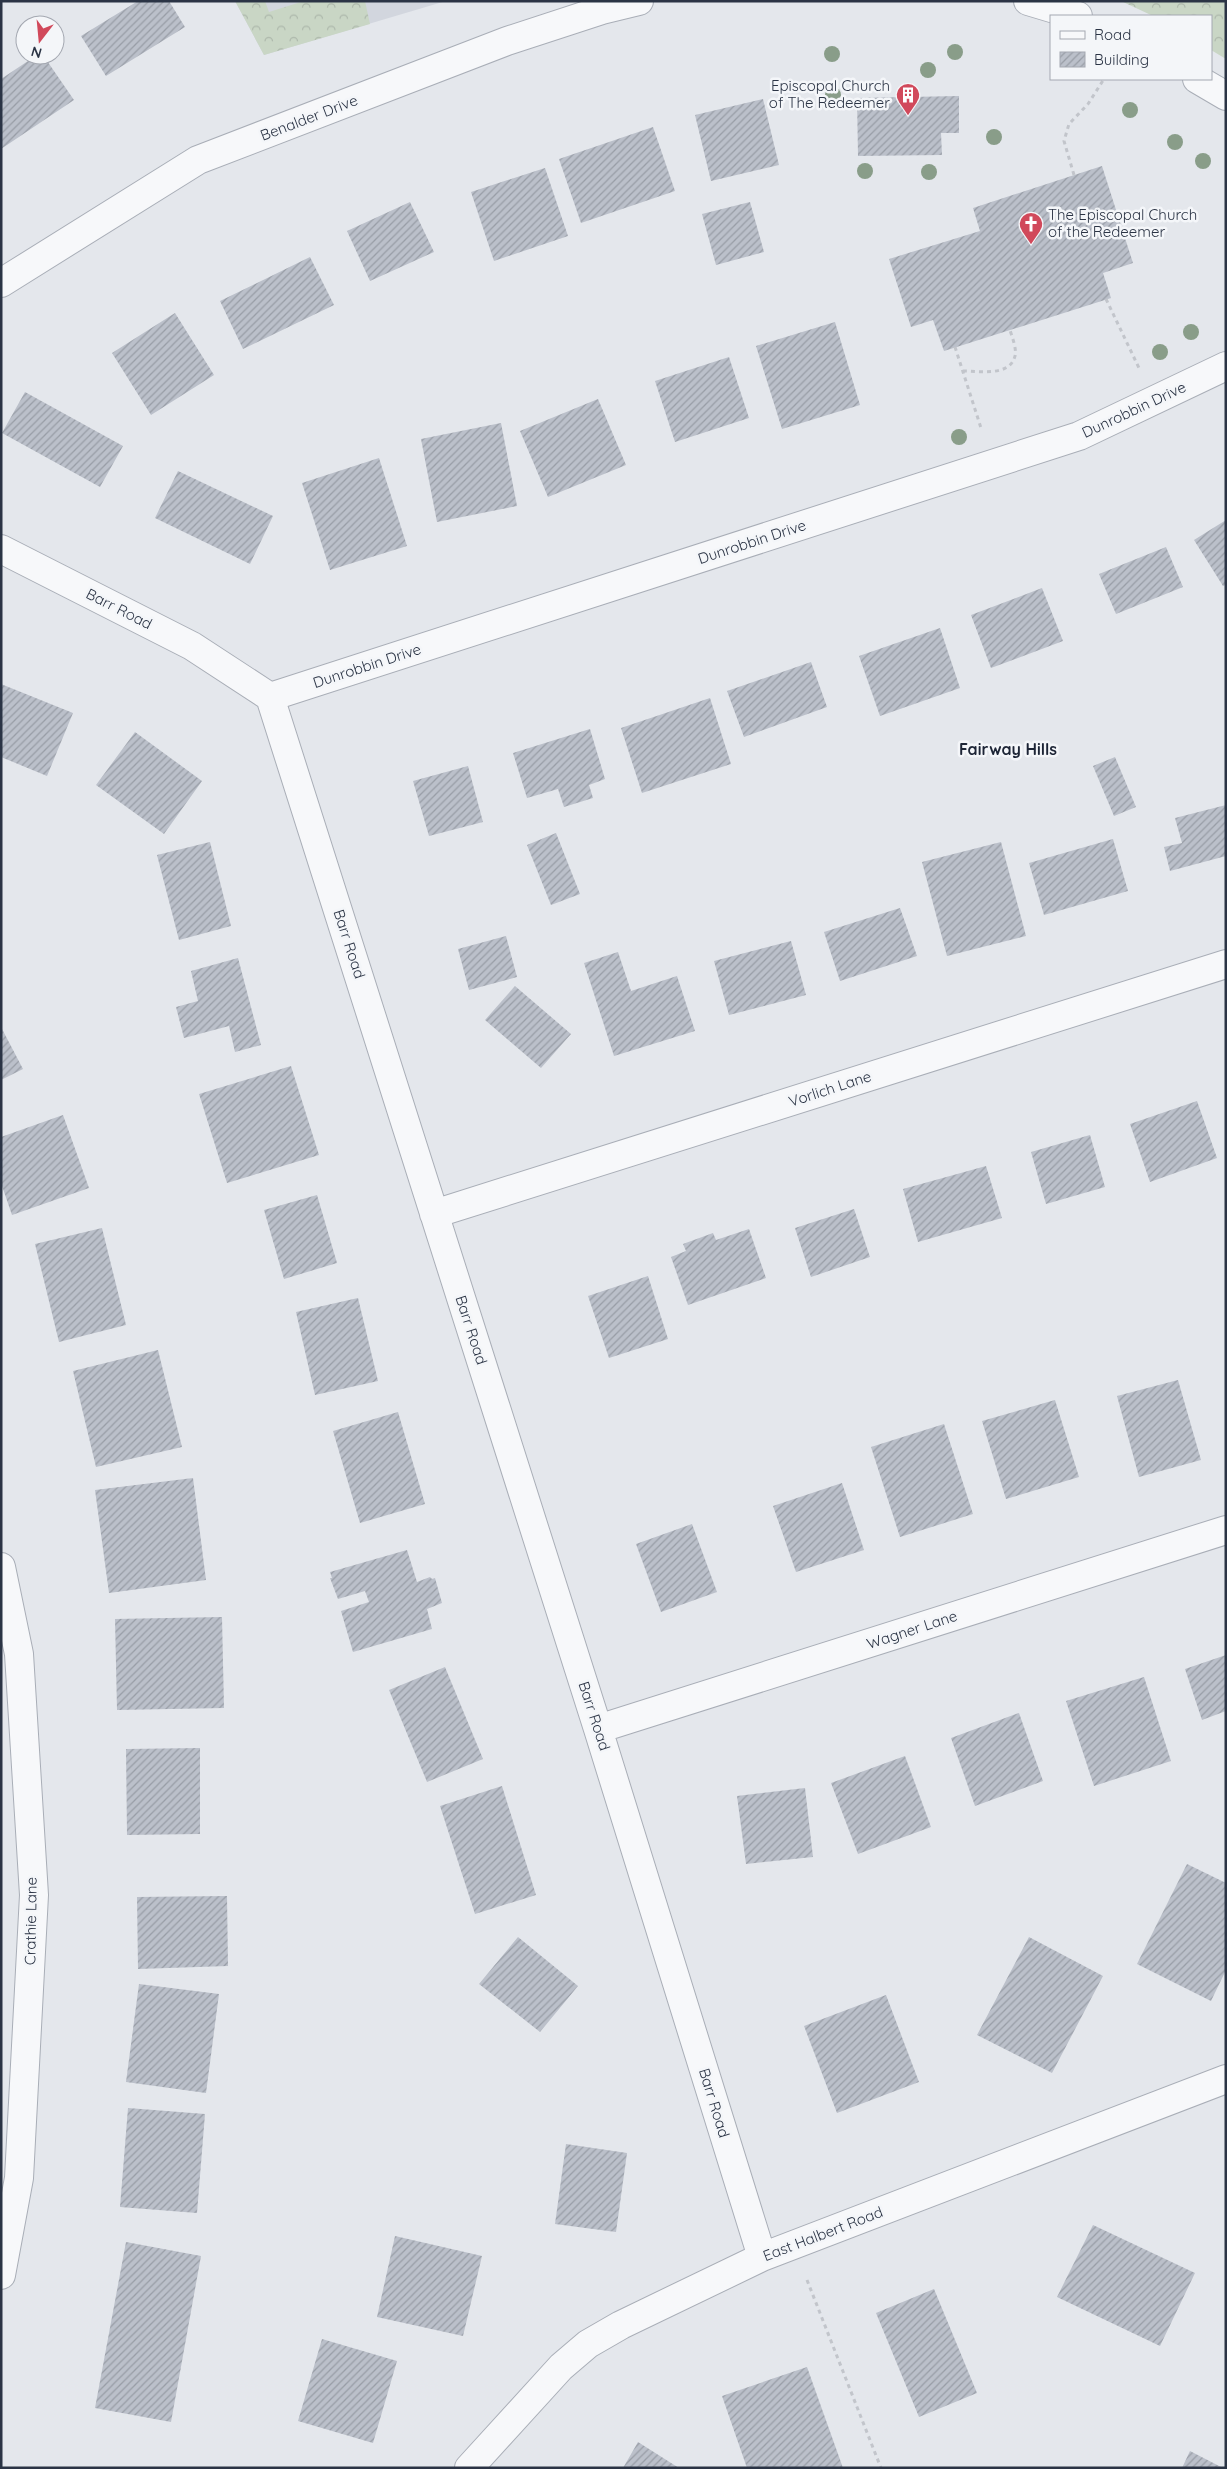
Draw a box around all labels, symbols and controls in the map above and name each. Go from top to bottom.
north arrow [15,15,65,65]
legend [1050,15,1212,80]
text: Road [1094,25,1131,44]
text: N [29,42,44,63]
text: Building [1094,50,1149,69]
place label: Episcopal Church of The Redeemer [769,76,890,112]
building icon: Episcopal Church of The Redeemer [895,82,921,116]
street label: Benalder Drive [257,90,360,145]
place label: The Episcopal Church of the Redeemer [1048,205,1197,241]
church icon: The Episcopal Church of the Redeemer [1018,211,1044,245]
street label: Dunrobbin Drive [1079,377,1189,442]
street label: Dunrobbin Drive [695,515,808,568]
street label: Barr Road [83,584,155,633]
street label: Dunrobbin Drive [310,639,423,692]
district label: Fairway Hills [959,739,1057,759]
street label: Barr Road [329,907,370,981]
street label: Vorlich Lane [786,1066,874,1111]
street label: Barr Road [451,1293,492,1367]
street label: Wagner Lane [864,1606,960,1653]
street label: Barr Road [574,1679,615,1753]
street label: Crathie Lane [20,1877,41,1965]
street label: Barr Road [695,2066,734,2140]
street label: East Halbert Road [760,2202,885,2265]

